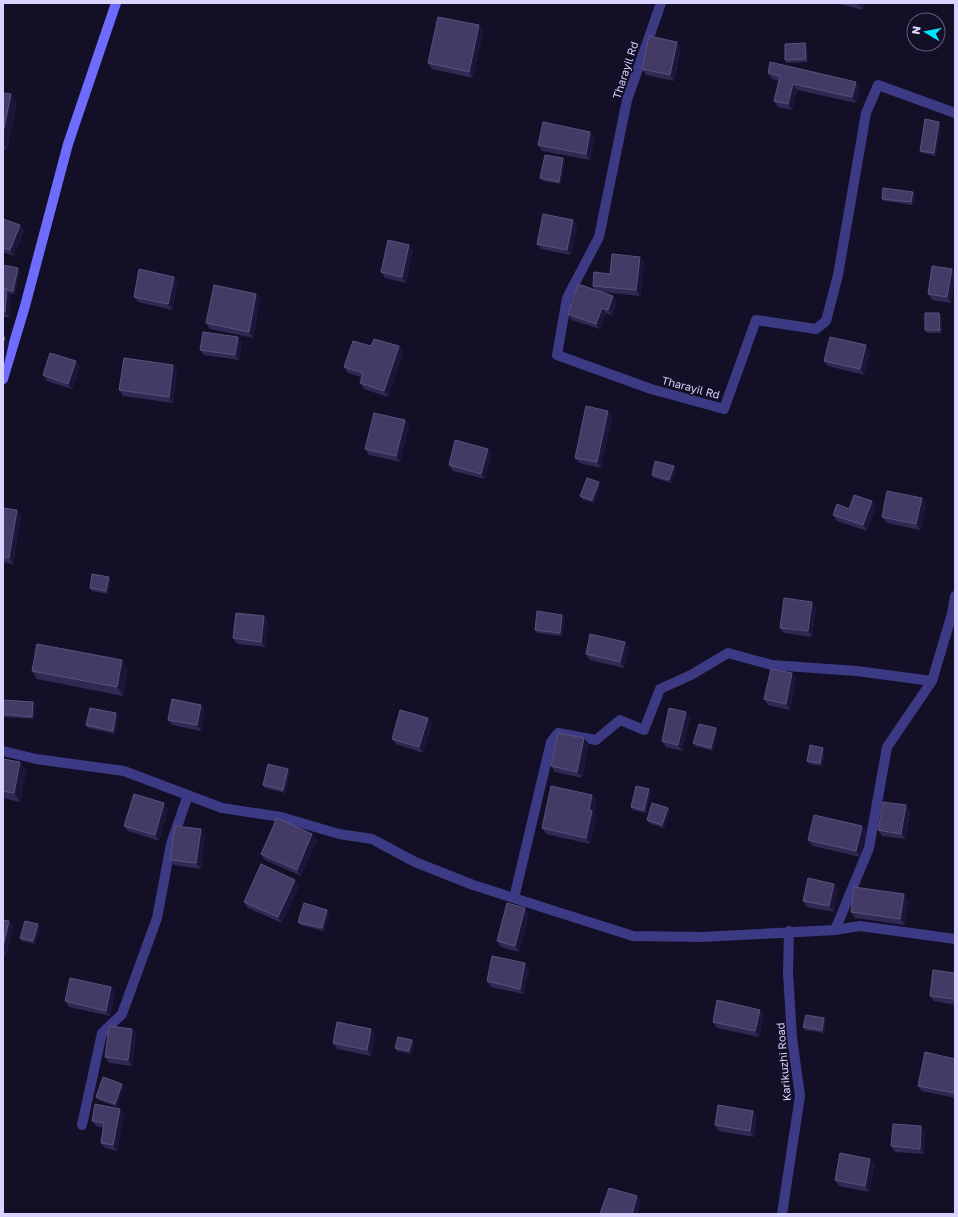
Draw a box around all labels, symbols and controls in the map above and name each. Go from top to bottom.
north arrow [906,12,946,52]
text: N [909,25,923,35]
street label: Tharayil Rd [610,40,640,100]
street label: Tharayil Rd [661,373,721,401]
street label: Karikuzhi Road [773,1022,793,1102]

